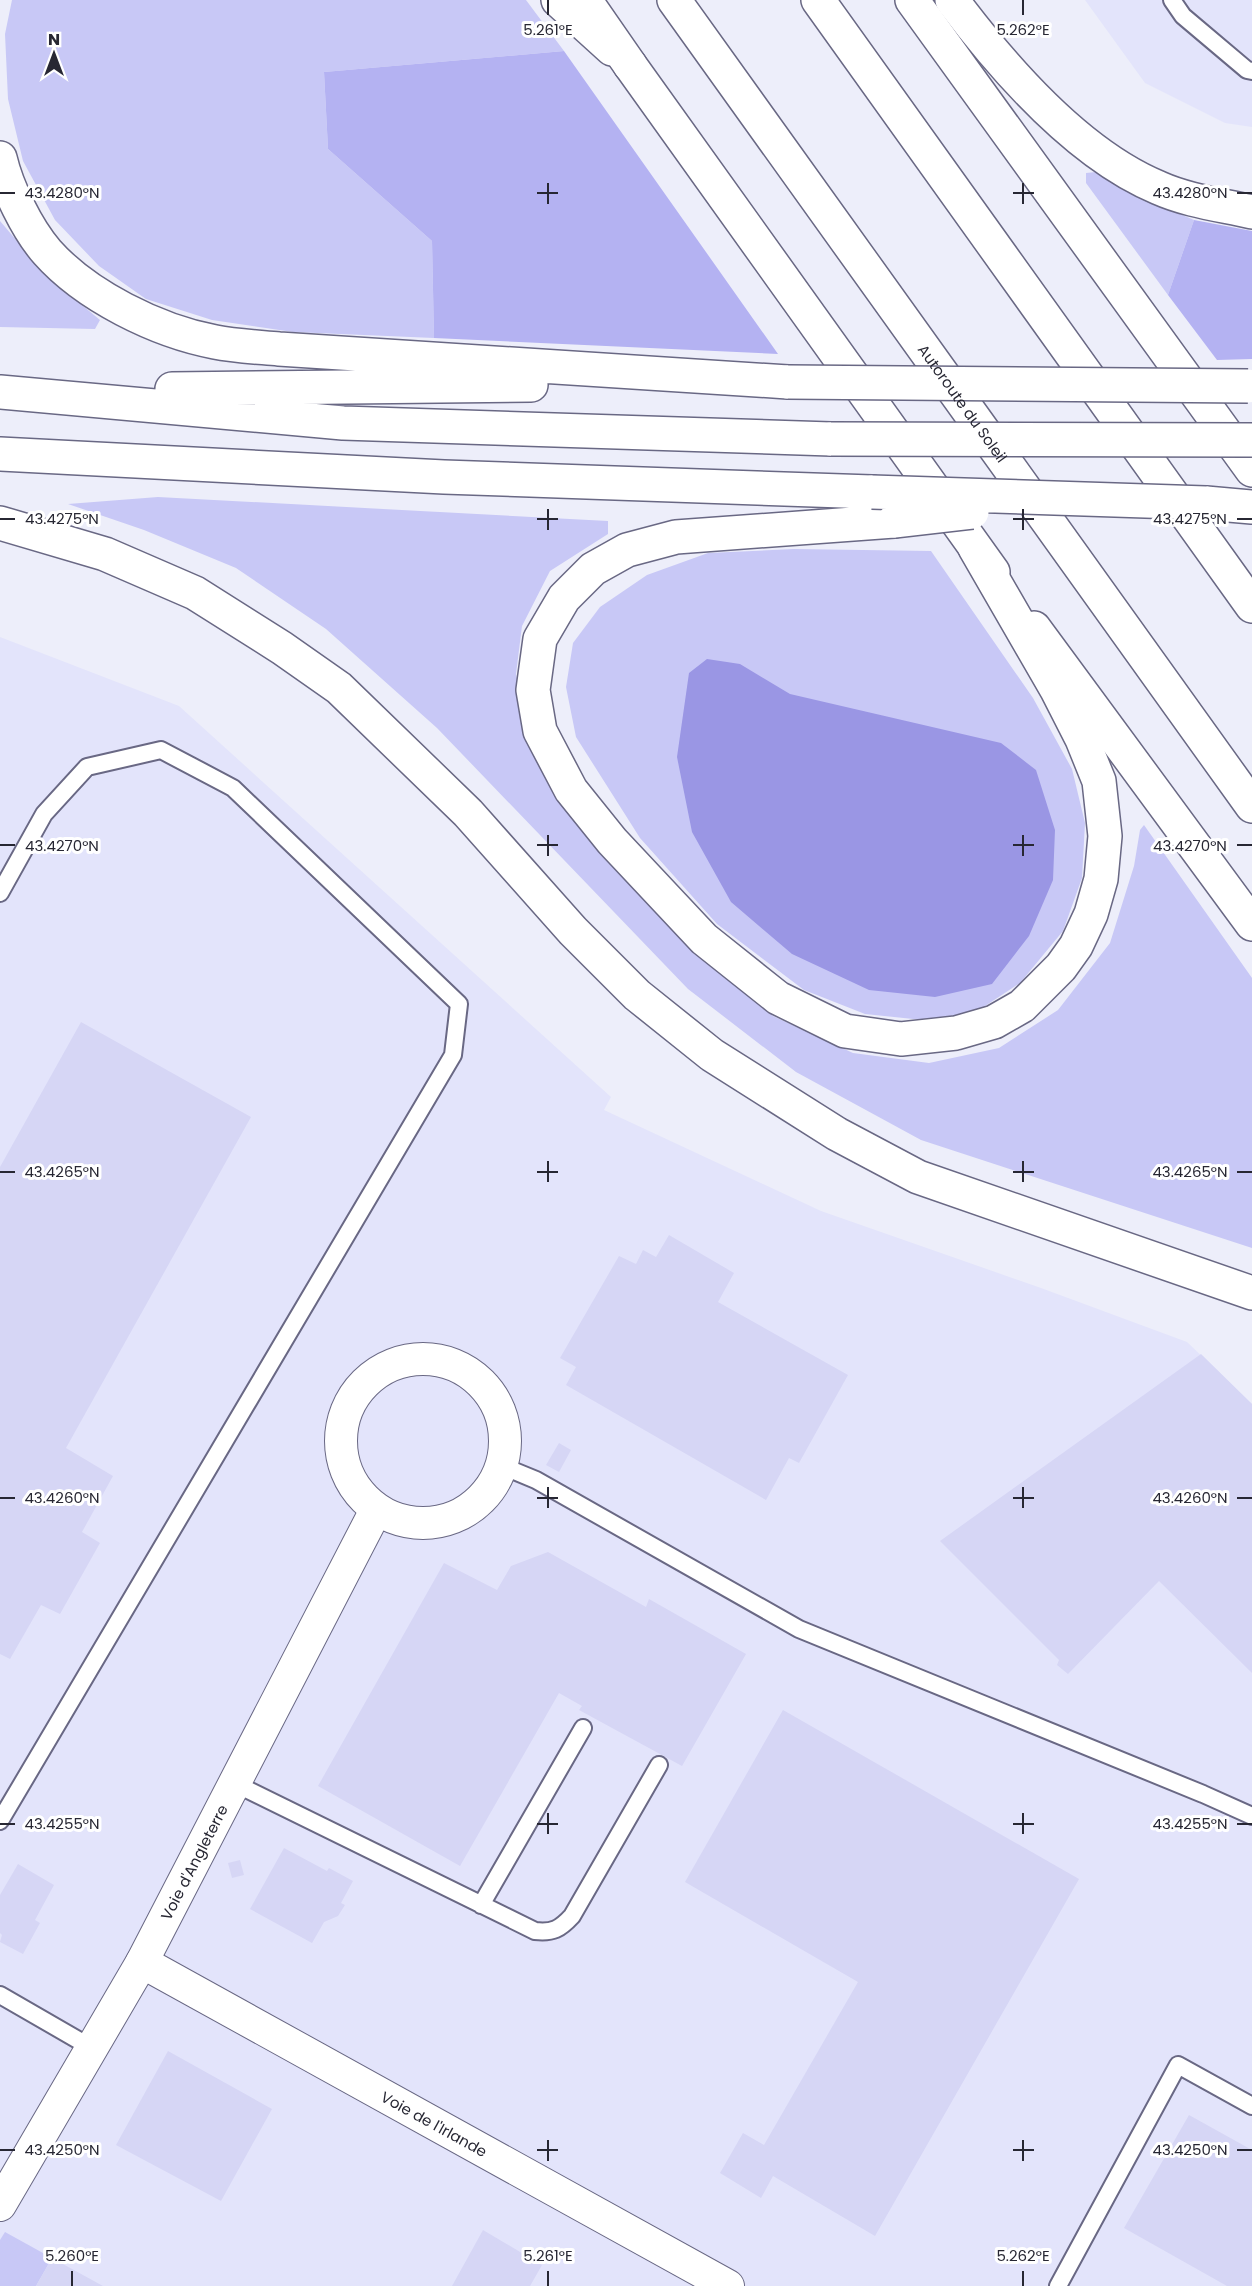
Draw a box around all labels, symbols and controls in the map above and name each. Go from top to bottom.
text: 5.261°E [523,19,573,40]
text: 5.262°E [996,19,1050,40]
north arrow [24,24,84,84]
text: N [48,28,60,51]
text: 43.4280°N [24,182,100,203]
text: 43.4280°N [1152,182,1228,203]
street label: Autoroute du Soleil [913,340,1013,466]
text: 43.4275°N [25,508,99,529]
text: 43.4275°N [1153,508,1227,529]
text: 43.4270°N [25,835,99,856]
text: 43.4270°N [1153,835,1227,856]
text: 43.4265°N [24,1161,100,1182]
text: 43.4265°N [1152,1161,1228,1182]
text: 43.4260°N [24,1487,100,1508]
text: 43.4260°N [1152,1487,1228,1508]
street label: Voie d'Angleterre [155,1801,232,1923]
text: 43.4255°N [24,1813,100,1834]
text: 43.4255°N [1152,1813,1228,1834]
street label: Voie de l'Irlande [377,2086,491,2161]
text: 43.4250°N [24,2139,100,2160]
text: 43.4250°N [1152,2139,1228,2160]
text: 5.260°E [45,2245,99,2266]
text: 5.261°E [523,2245,573,2266]
text: 5.262°E [996,2245,1050,2266]

